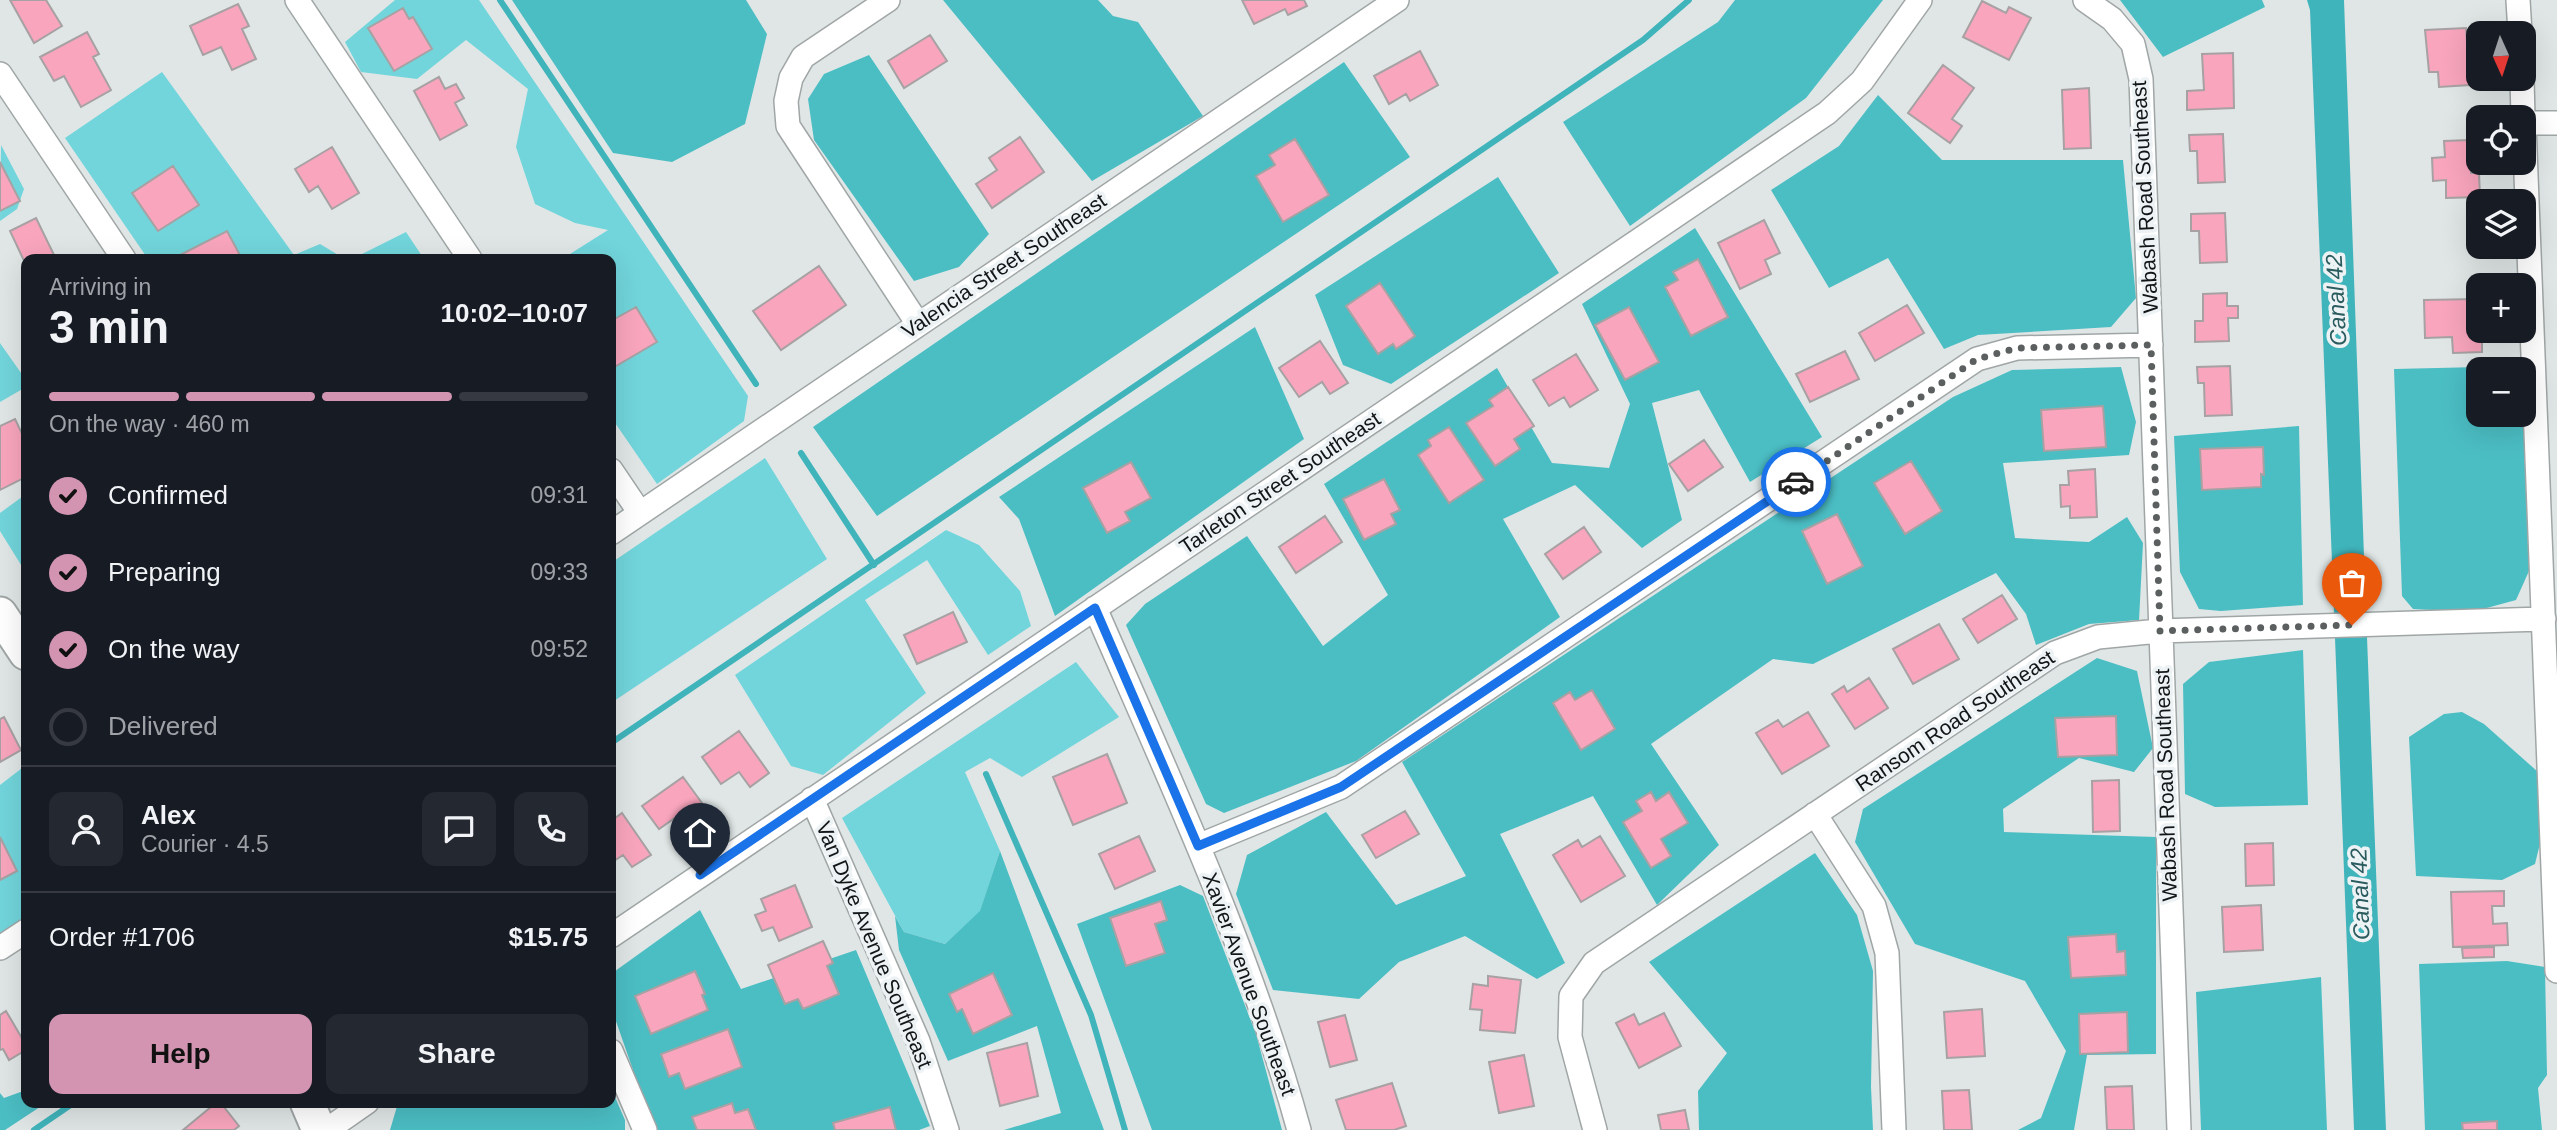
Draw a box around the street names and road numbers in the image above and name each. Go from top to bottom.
street label: Wabash Road Southeast [2127,80,2162,314]
street label: Valencia Street Southeast [897,189,1110,343]
street label: Tarleton Street Southeast [1175,407,1385,558]
street label: Ransom Road Southeast [1851,645,2059,796]
street label: Wabash Road Southeast [2150,668,2181,902]
street label: Van Dyke Avenue Southeast [812,818,937,1072]
street label: Xavier Avenue Southeast [1198,869,1301,1099]

